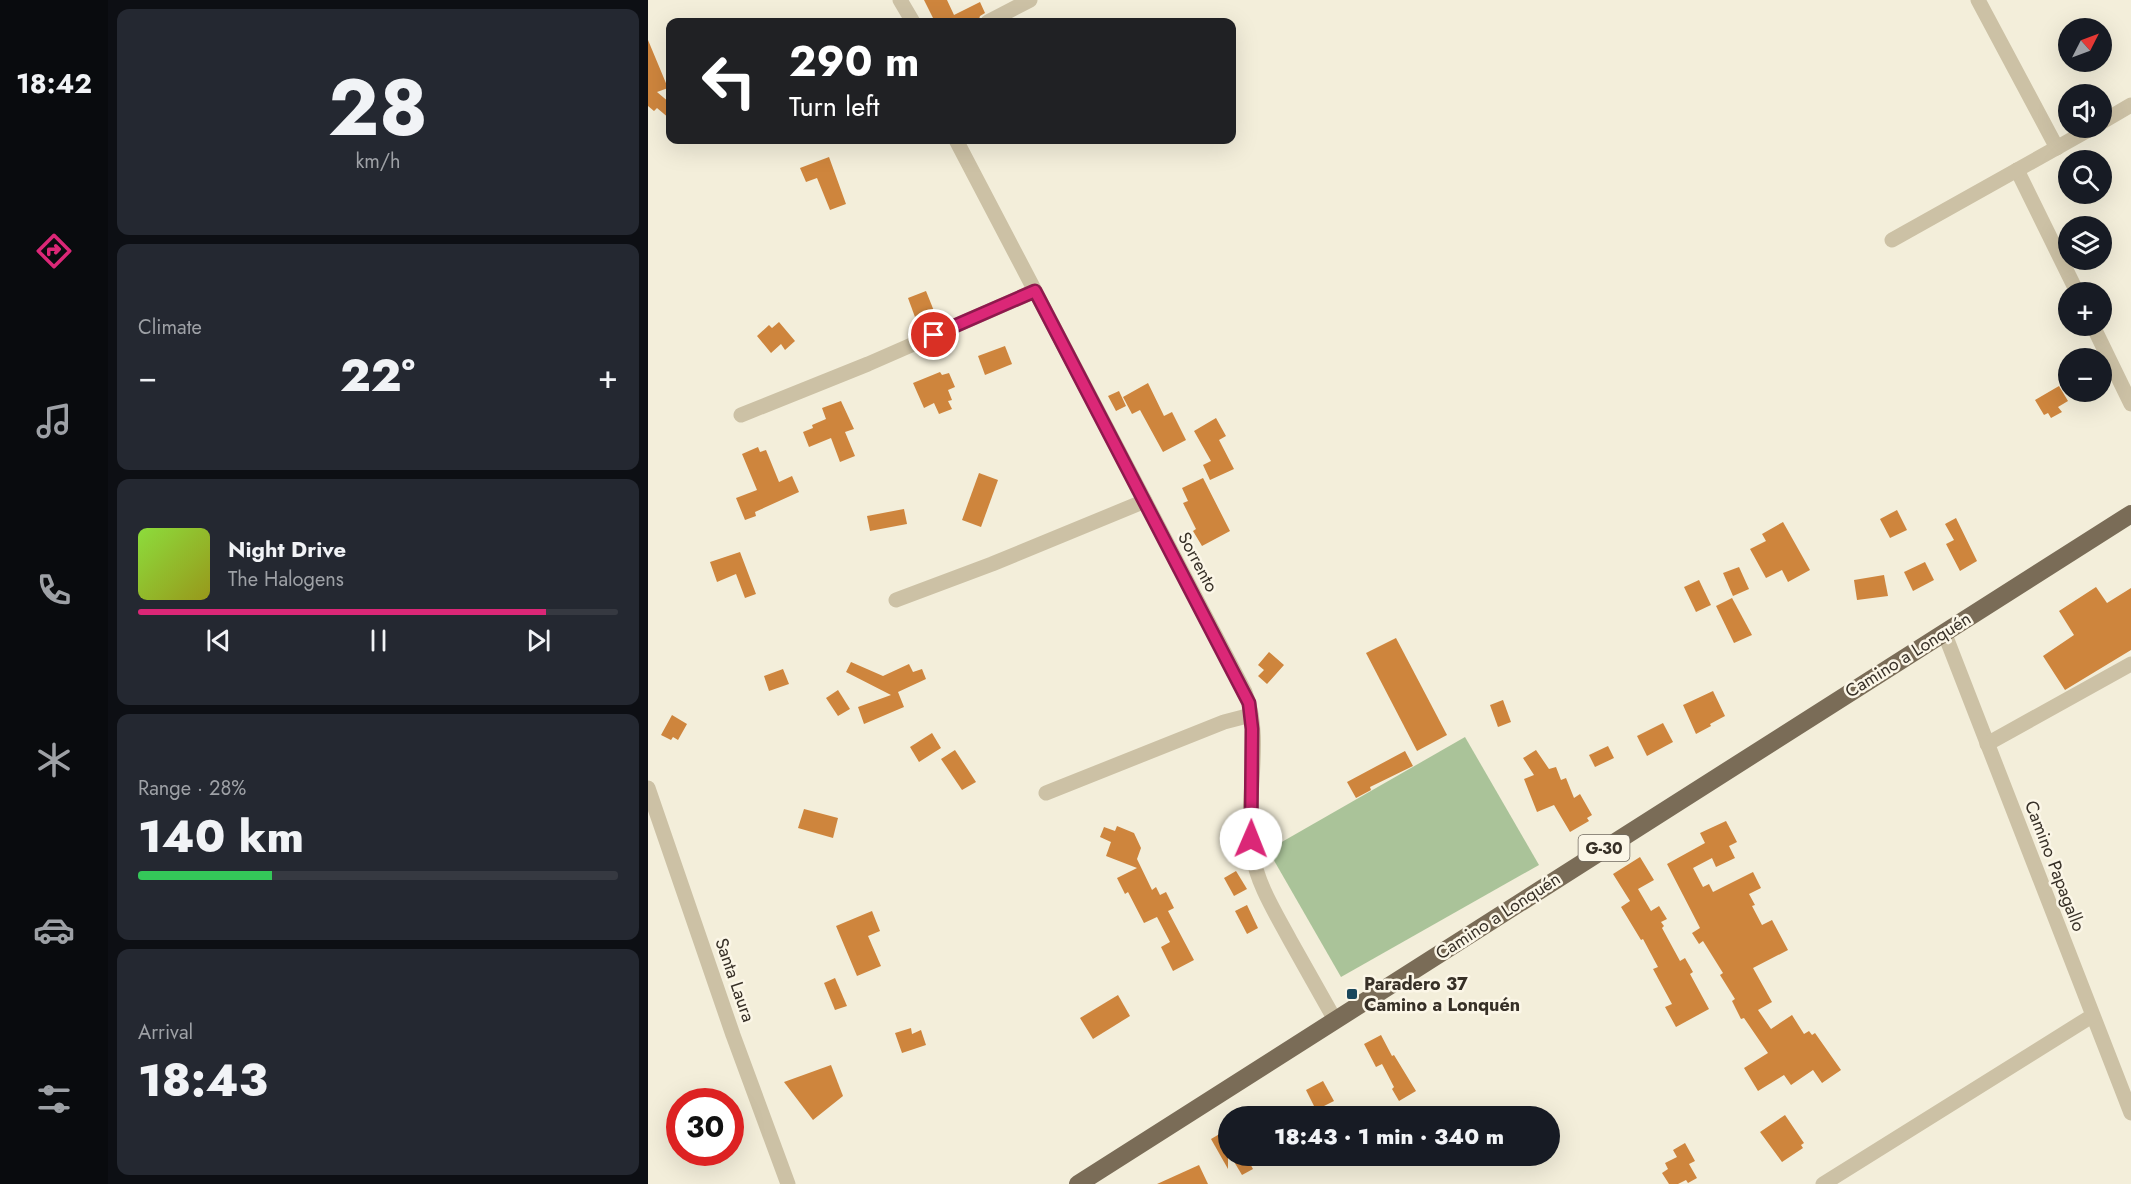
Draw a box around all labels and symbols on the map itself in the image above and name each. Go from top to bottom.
north arrow [2058,18,2112,72]
pin [908,309,959,360]
street label: Sorrento [1171,527,1225,597]
street label: Camino a Lonquén [1840,606,1976,704]
street label: Camino Papagallo [2018,797,2092,935]
position arrow [1219,807,1283,871]
road number: G-30 [1578,835,1630,861]
street label: Camino a Lonquén [1430,866,1566,966]
street label: Santa Laura [708,934,762,1026]
place label: Paradero 37 Camino a Lonquén [1364,971,1520,1018]
marker: Paradero 37 Camino a Lonquén [1345,987,1359,1001]
speed limit sign: 30 [666,1088,744,1166]

